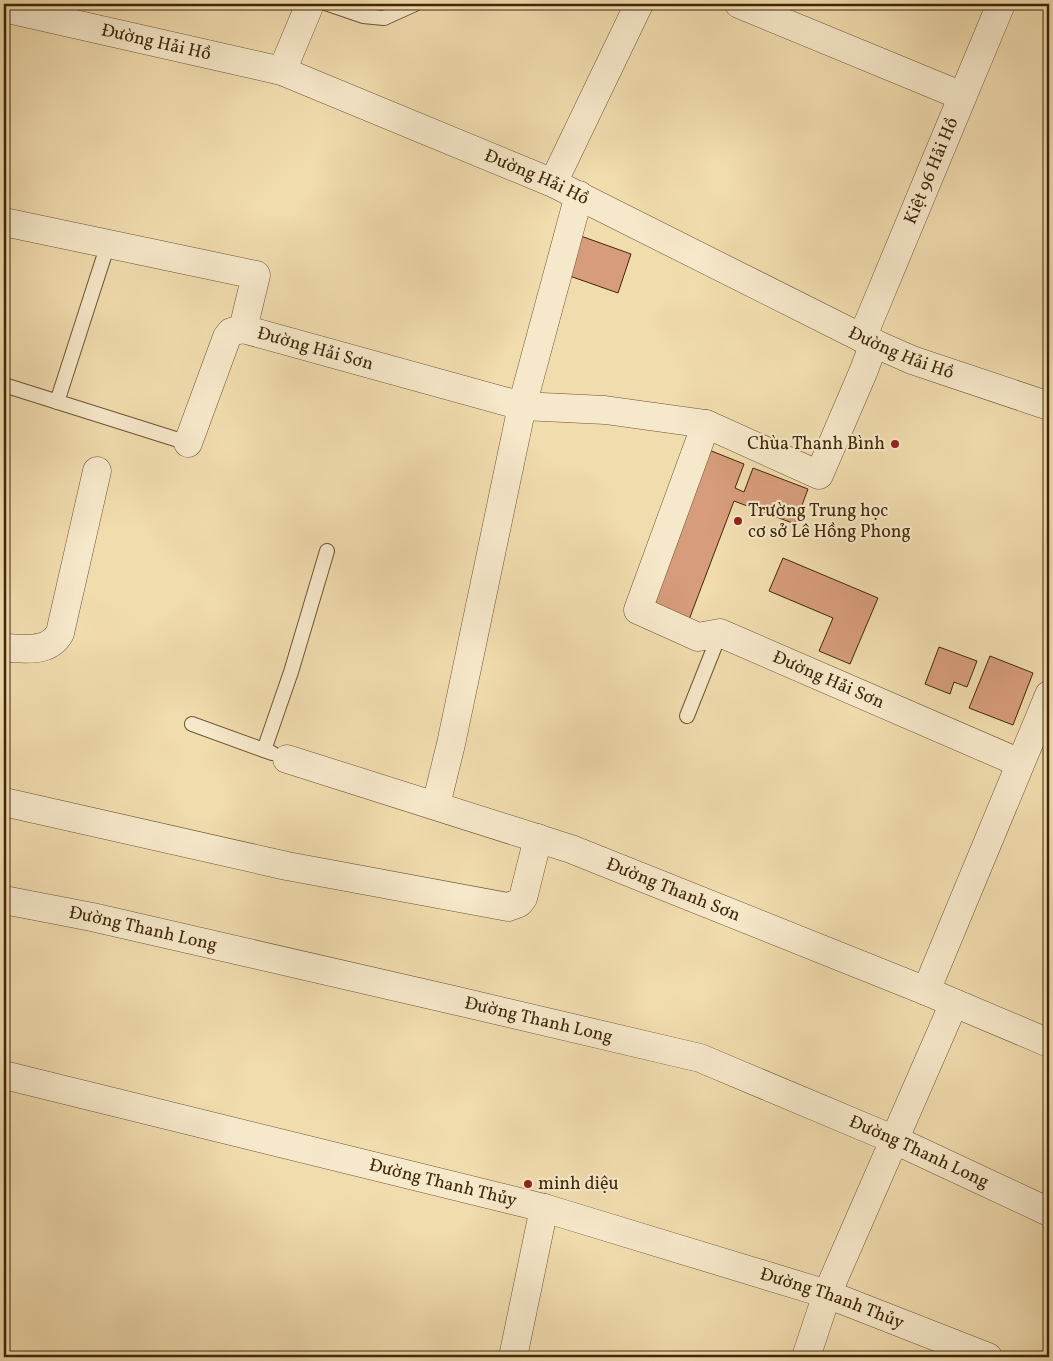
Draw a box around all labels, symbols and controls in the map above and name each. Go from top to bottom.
street label: Đường Hải Hồ [99,18,214,67]
street label: Kiệt 96 Hải Hồ [898,114,965,228]
street label: Đường Hải Hồ [480,143,593,212]
street label: Đường Hải Sơn [254,321,377,377]
street label: Đường Hải Hồ [844,321,957,386]
place label: Chùa Thanh Bình [747,432,885,457]
marker: Chùa Thanh Bình [889,438,901,450]
place label: Trường Trung học cơ sở Lê Hồng Phong [748,499,911,545]
marker: Trường Trung học cơ sở Lê Hồng Phong [732,515,744,527]
street label: Đường Hải Sơn [769,645,889,715]
street label: Đường Thanh Sơn [602,852,744,928]
street label: Đường Thanh Long [67,900,220,958]
street label: Đường Thanh Long [462,991,615,1050]
street label: Đường Thanh Long [845,1109,993,1195]
street label: Đường Thanh Thủy [366,1153,520,1213]
place label: minh diệu [538,1172,619,1197]
marker: minh diệu [522,1178,534,1190]
street label: Đường Thanh Thủy [757,1262,908,1336]

